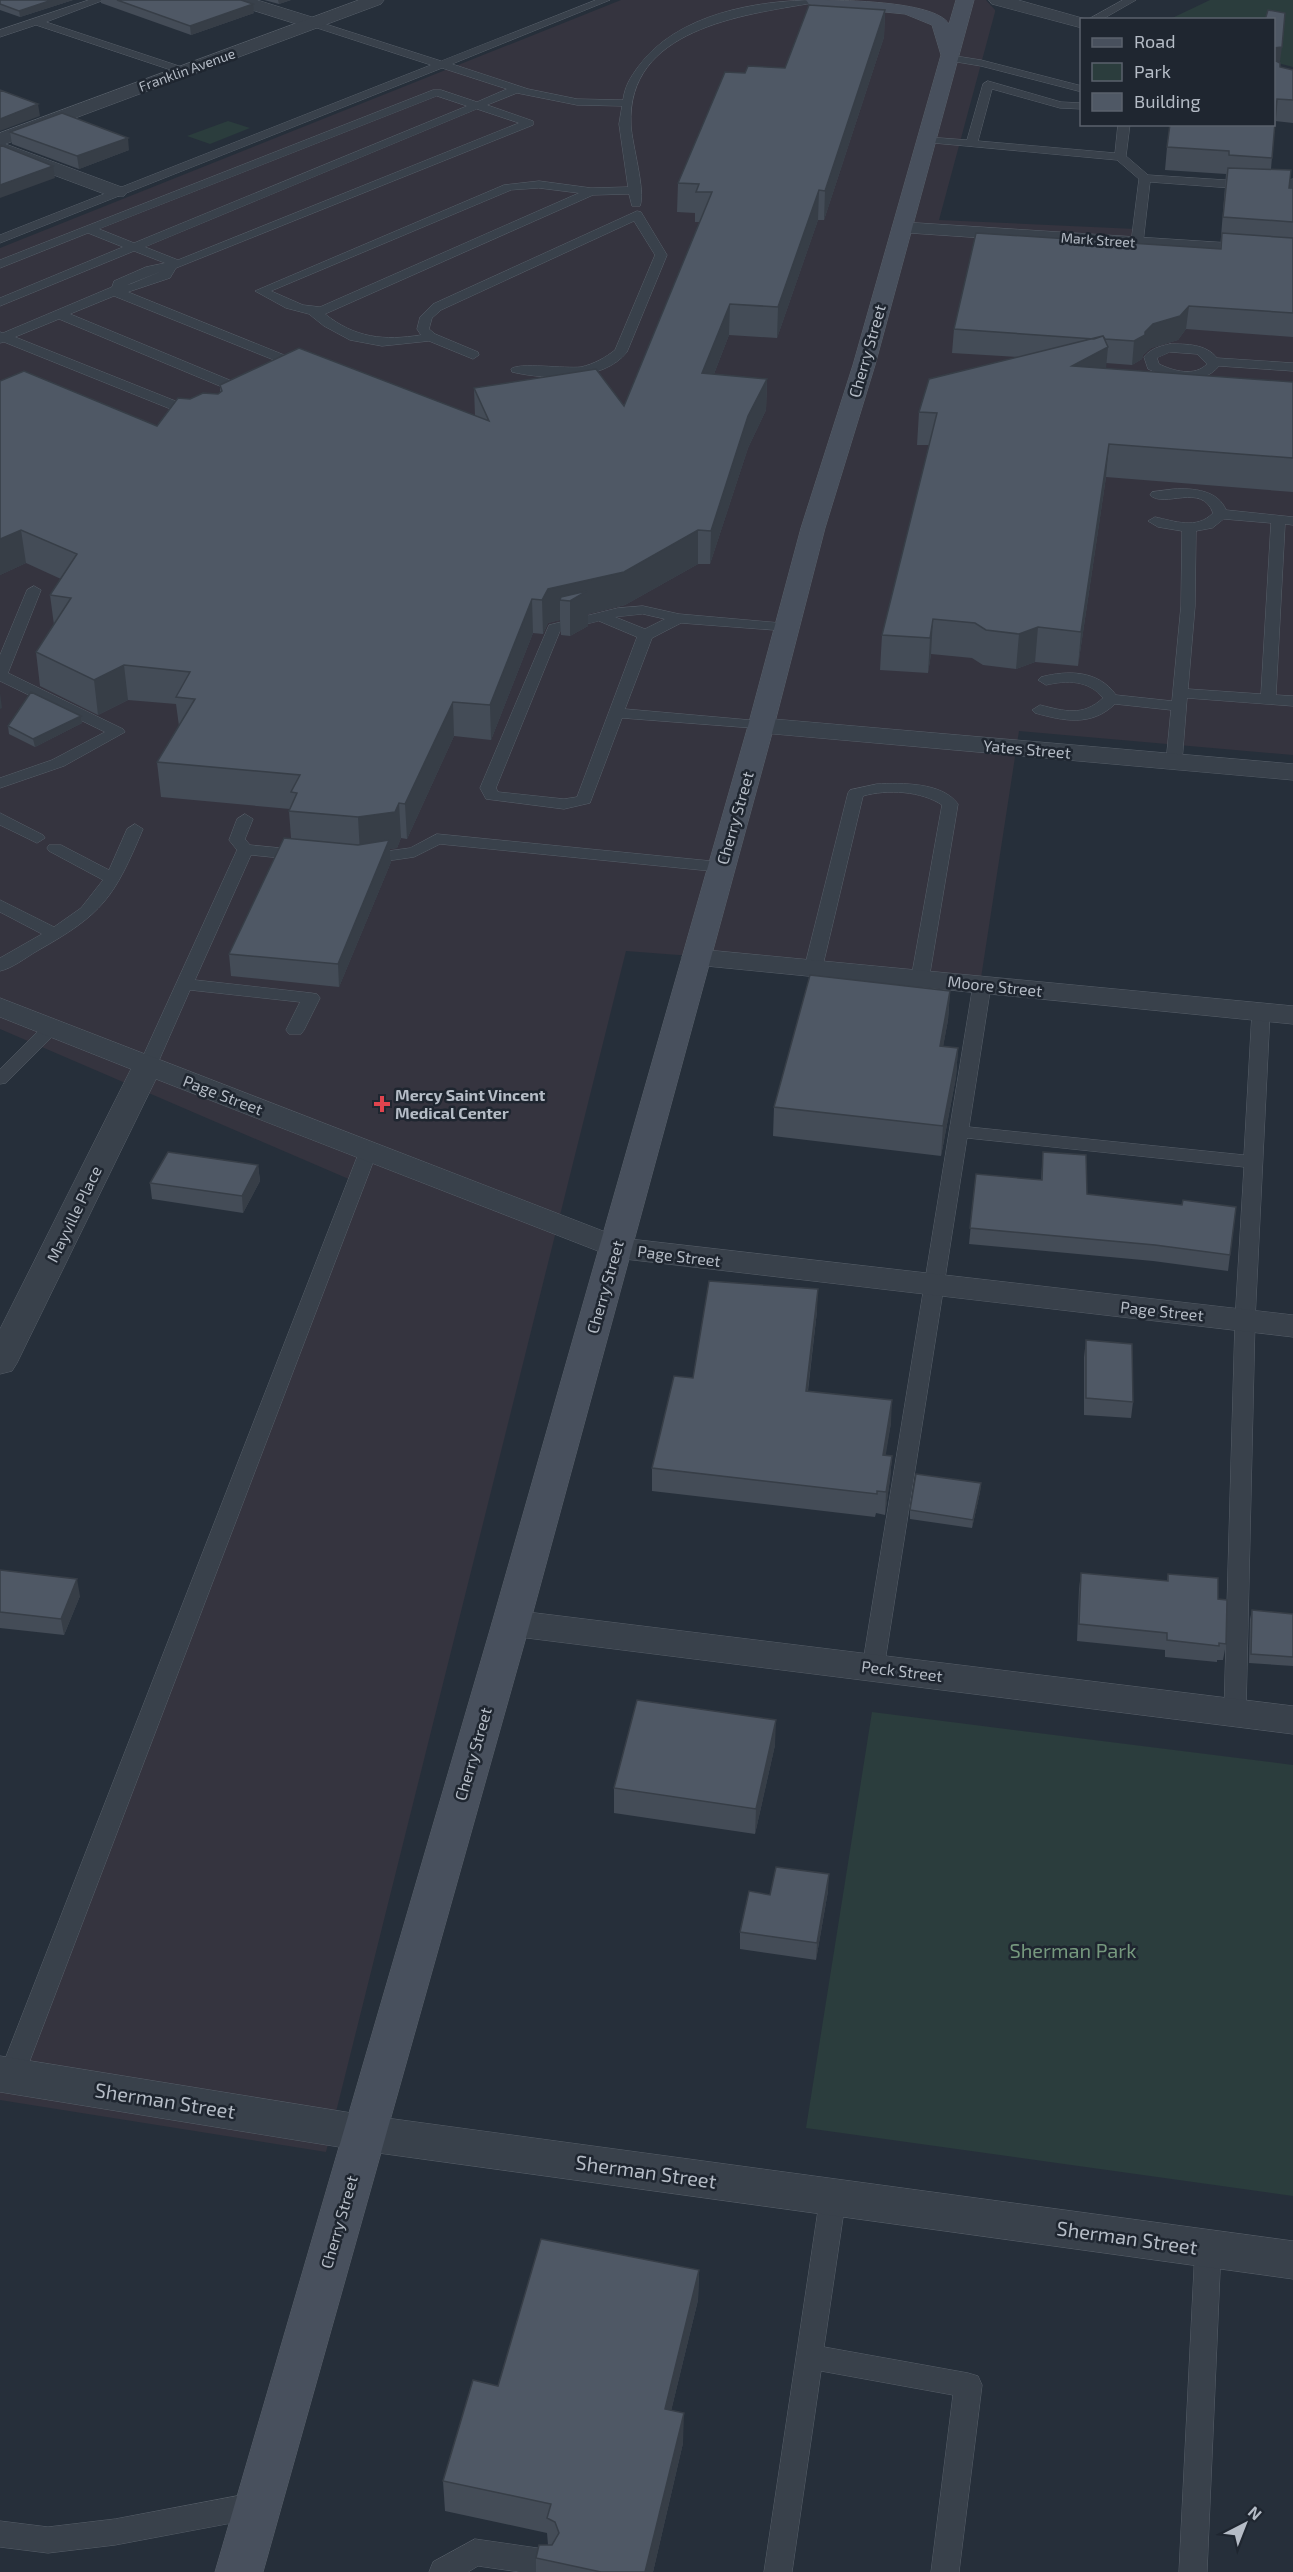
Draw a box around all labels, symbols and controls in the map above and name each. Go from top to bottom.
legend [1080,18,1275,126]
text: Road [1134,30,1175,52]
street label: Franklin Avenue [136,44,237,95]
text: Park [1134,60,1171,82]
text: Building [1134,90,1201,112]
street label: Mark Street [1060,228,1136,251]
street label: Cherry Street [844,302,889,400]
street label: Yates Street [982,735,1072,762]
street label: Cherry Street [712,769,757,867]
street label: Moore Street [947,971,1043,1000]
street label: Page Street [181,1071,266,1118]
place label: Mercy Saint Vincent Medical Center [395,1085,546,1122]
marker: Mercy Saint Vincent Medical Center [373,1095,391,1113]
street label: Mayville Place [42,1163,105,1265]
street label: Cherry Street [582,1238,627,1336]
street label: Page Street [636,1241,722,1270]
street label: Page Street [1119,1297,1205,1324]
street label: Peck Street [860,1656,944,1685]
street label: Cherry Street [450,1705,495,1803]
park label: Sherman Park [1009,1938,1137,1962]
street label: Sherman Street [93,2077,237,2123]
street label: Sherman Street [574,2149,718,2193]
street label: Cherry Street [316,2173,361,2271]
street label: Sherman Street [1055,2215,1199,2259]
north arrow [1215,2494,1275,2554]
text: N [1245,2502,1266,2523]

